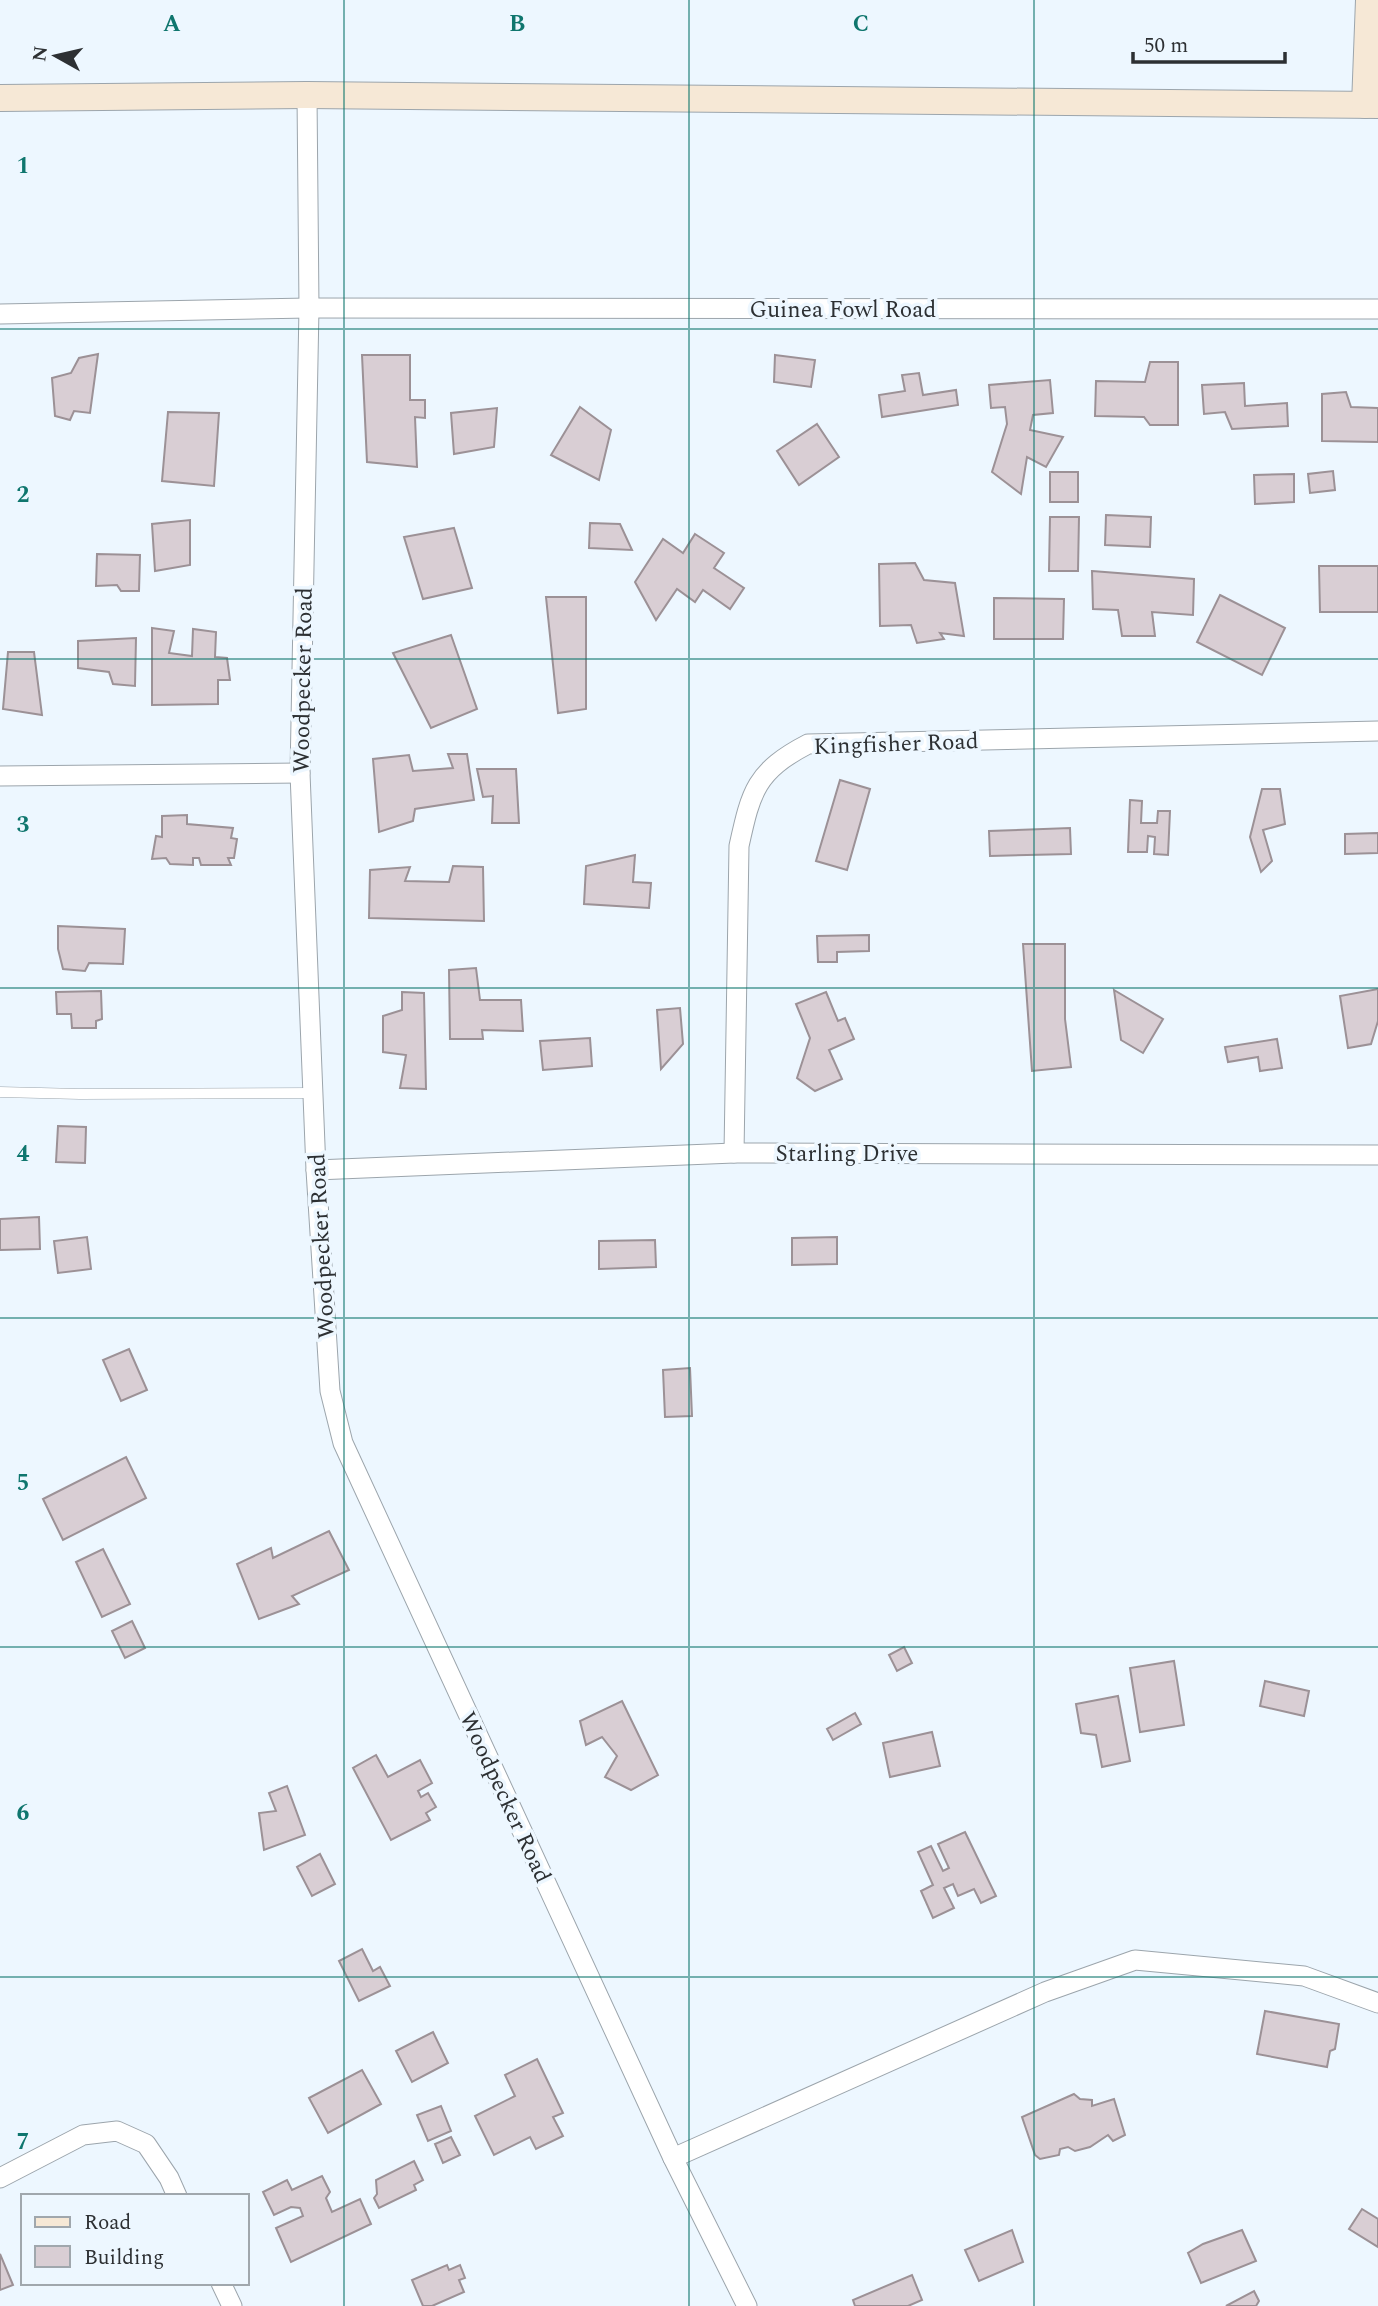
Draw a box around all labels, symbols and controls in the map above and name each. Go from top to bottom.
text: A [163,7,181,42]
text: B [509,7,525,42]
text: C [853,7,869,42]
north arrow [21,21,91,91]
scale bar [1133,21,1285,65]
text: 50 m [1144,30,1188,62]
text: N [25,44,56,64]
text: 1 [17,149,29,184]
street label: Guinea Fowl Road [750,293,937,328]
text: 2 [17,478,30,513]
street label: Woodpecker Road [284,587,323,773]
street label: Kingfisher Road [813,724,979,765]
text: 3 [17,808,30,843]
text: 4 [17,1137,30,1172]
street label: Starling Drive [776,1137,918,1172]
street label: Woodpecker Road [300,1152,345,1339]
text: 5 [17,1466,29,1501]
street label: Woodpecker Road [450,1706,560,1889]
text: 6 [17,1796,30,1831]
text: 7 [17,2125,29,2160]
legend [21,2194,248,2285]
text: Road [84,2207,131,2239]
text: Building [84,2242,164,2274]

